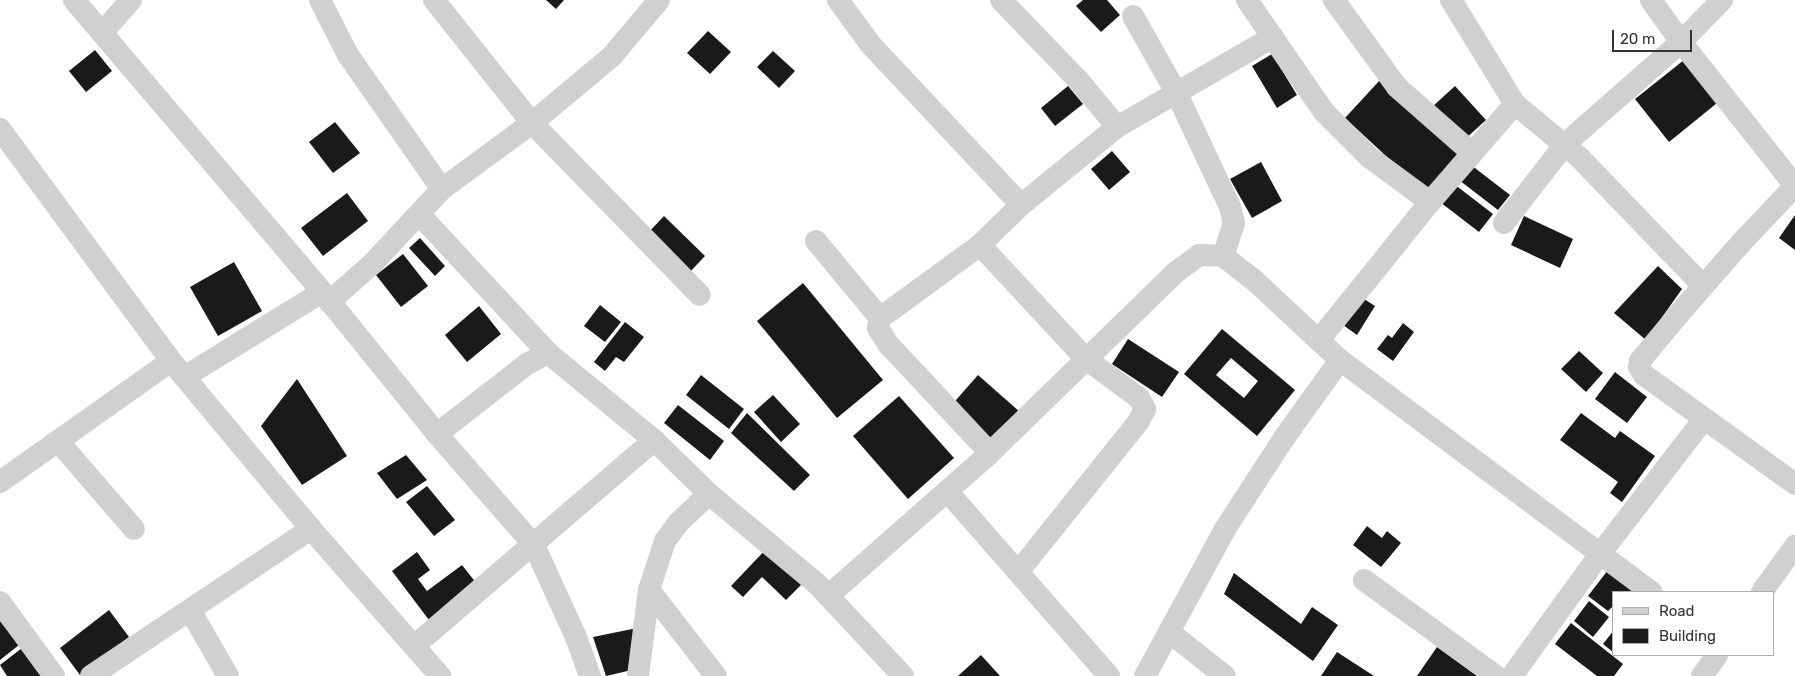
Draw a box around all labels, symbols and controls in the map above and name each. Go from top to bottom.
scale bar [1615,20,1695,52]
text: 20 m [1620,30,1655,48]
legend [1612,591,1775,656]
text: Road [1659,602,1695,620]
text: Building [1659,627,1716,645]

